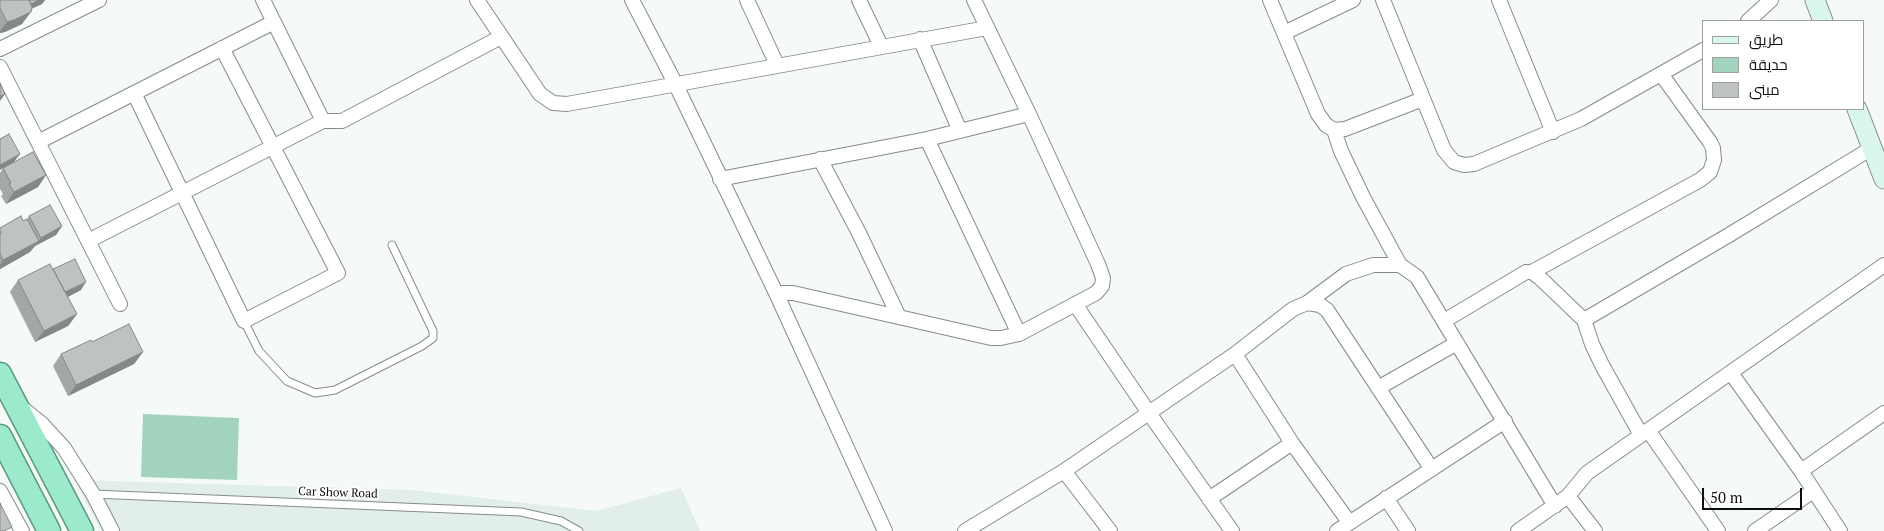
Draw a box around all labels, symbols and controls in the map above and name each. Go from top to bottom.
legend [1702,20,1864,110]
text: طريق [1749,29,1783,49]
text: حديقة [1749,54,1788,74]
text: مبنى [1749,79,1780,99]
scale bar [1704,478,1804,510]
street label: Car Show Road [298,484,378,502]
text: 50 m [1710,487,1743,507]

